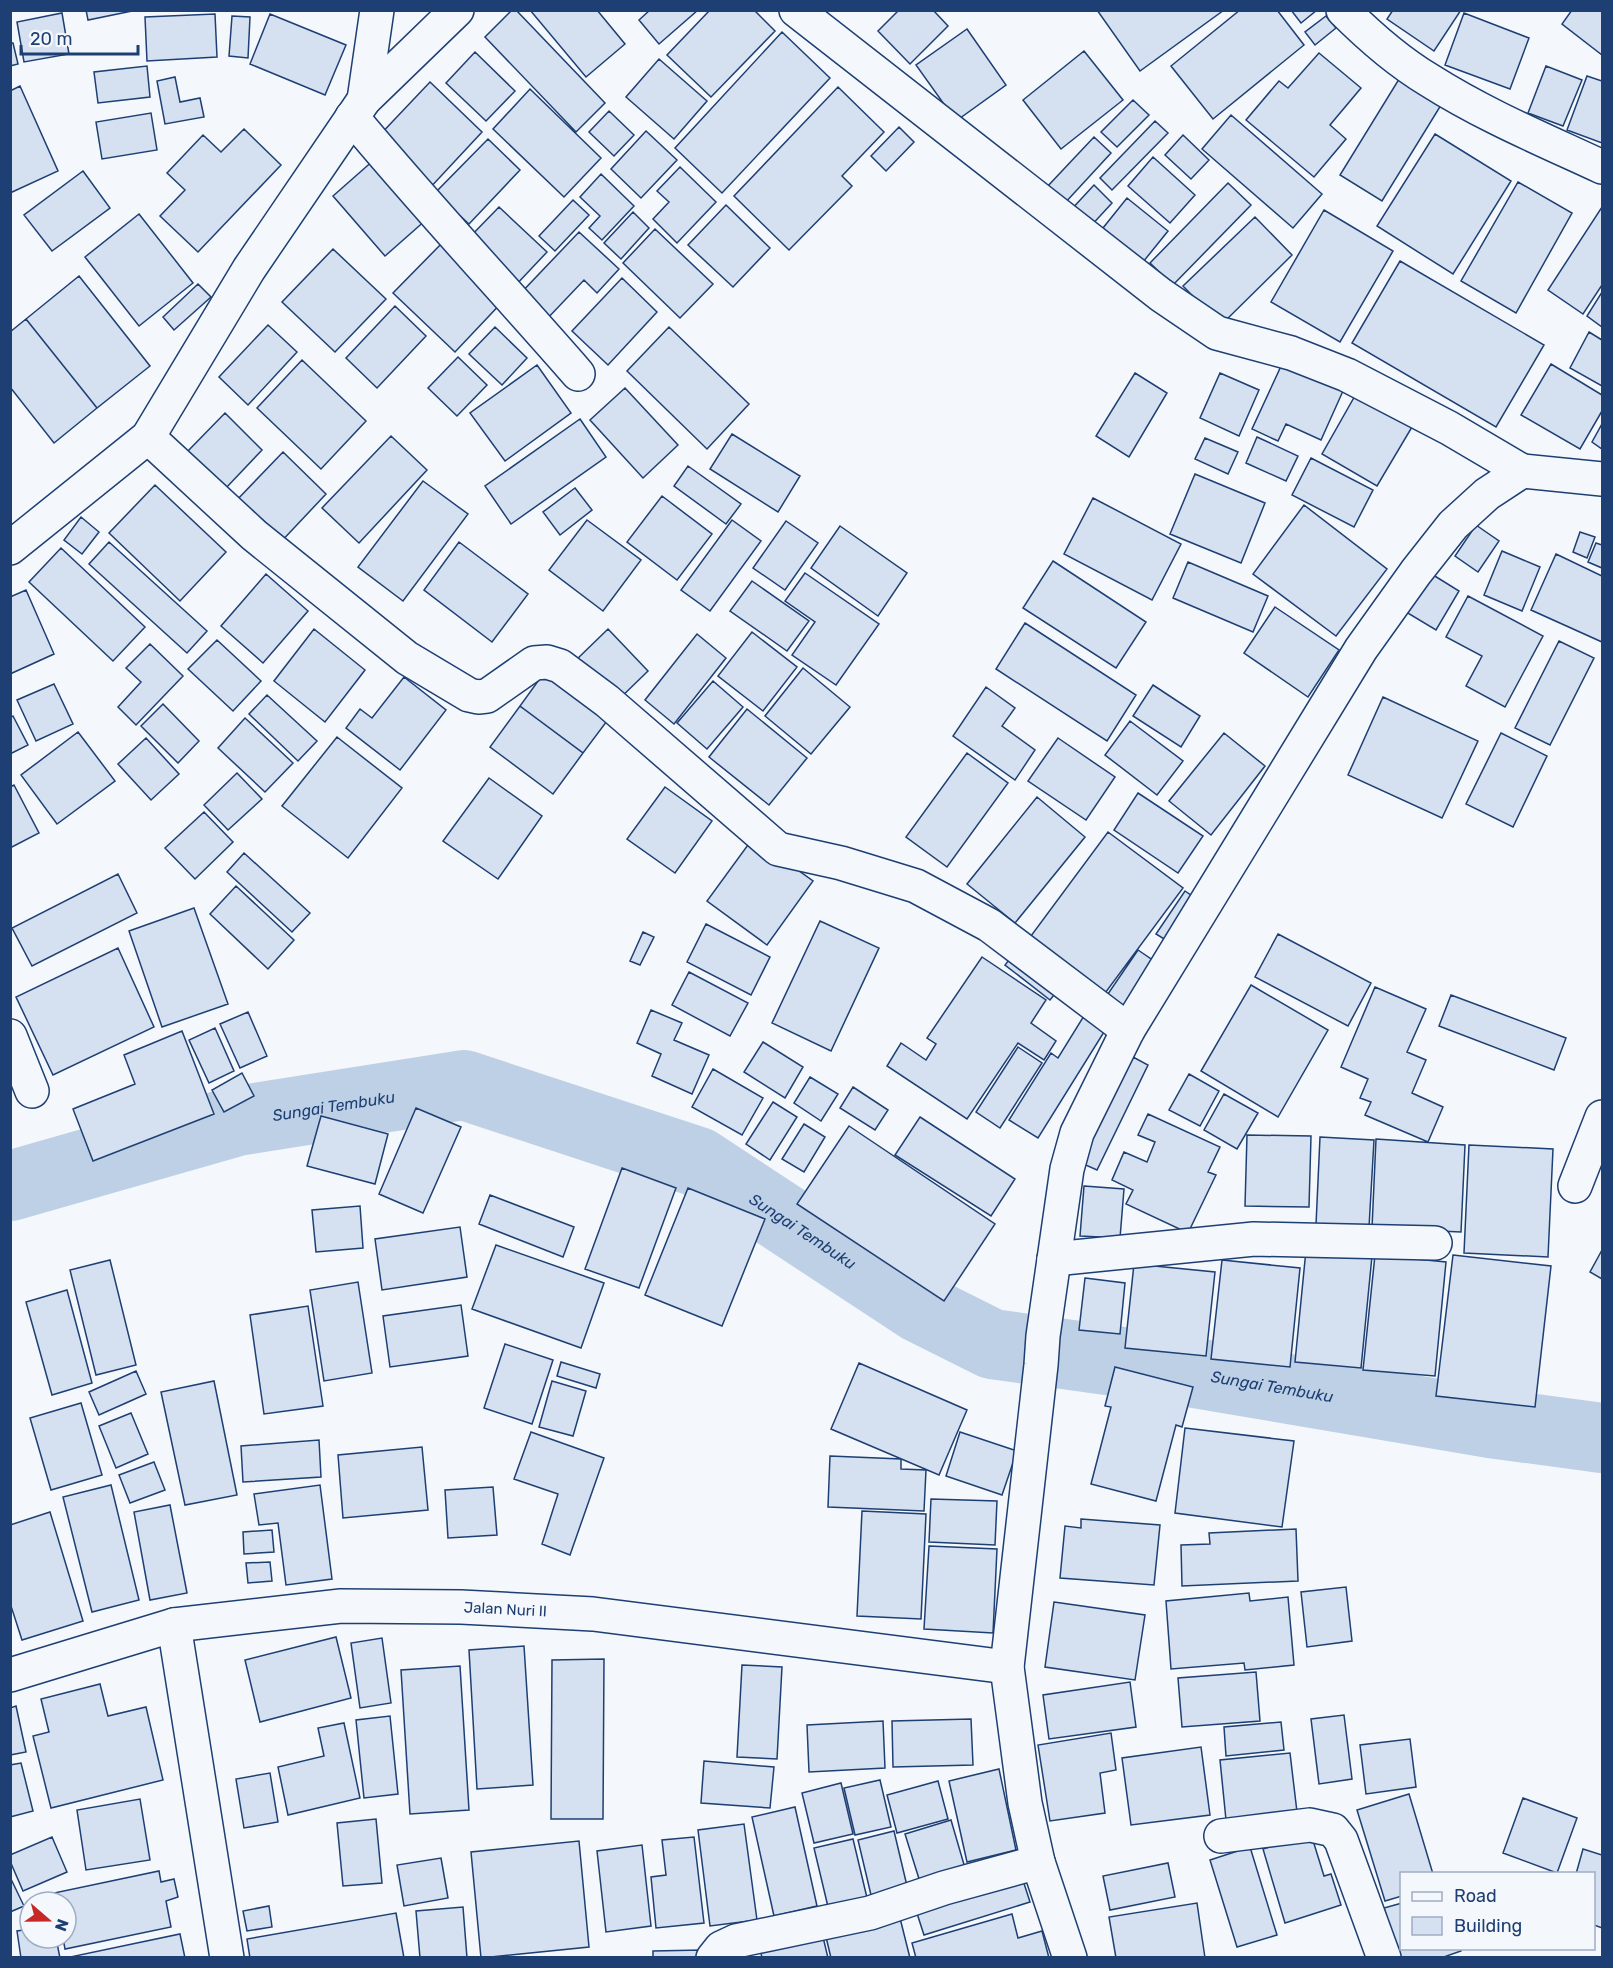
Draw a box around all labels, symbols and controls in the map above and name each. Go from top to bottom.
scale bar [21,18,138,56]
text: 20 m [30,28,72,50]
water label: Sungai Tembuku [271,1087,397,1125]
water label: Sungai Tembuku [746,1189,860,1273]
water label: Sungai Tembuku [1210,1366,1335,1406]
street label: Jalan Nuri II [463,1598,547,1621]
legend [1400,1872,1595,1950]
text: Road [1454,1885,1497,1907]
north arrow [18,1890,78,1950]
text: Building [1454,1915,1522,1937]
text: N [51,1916,73,1934]

